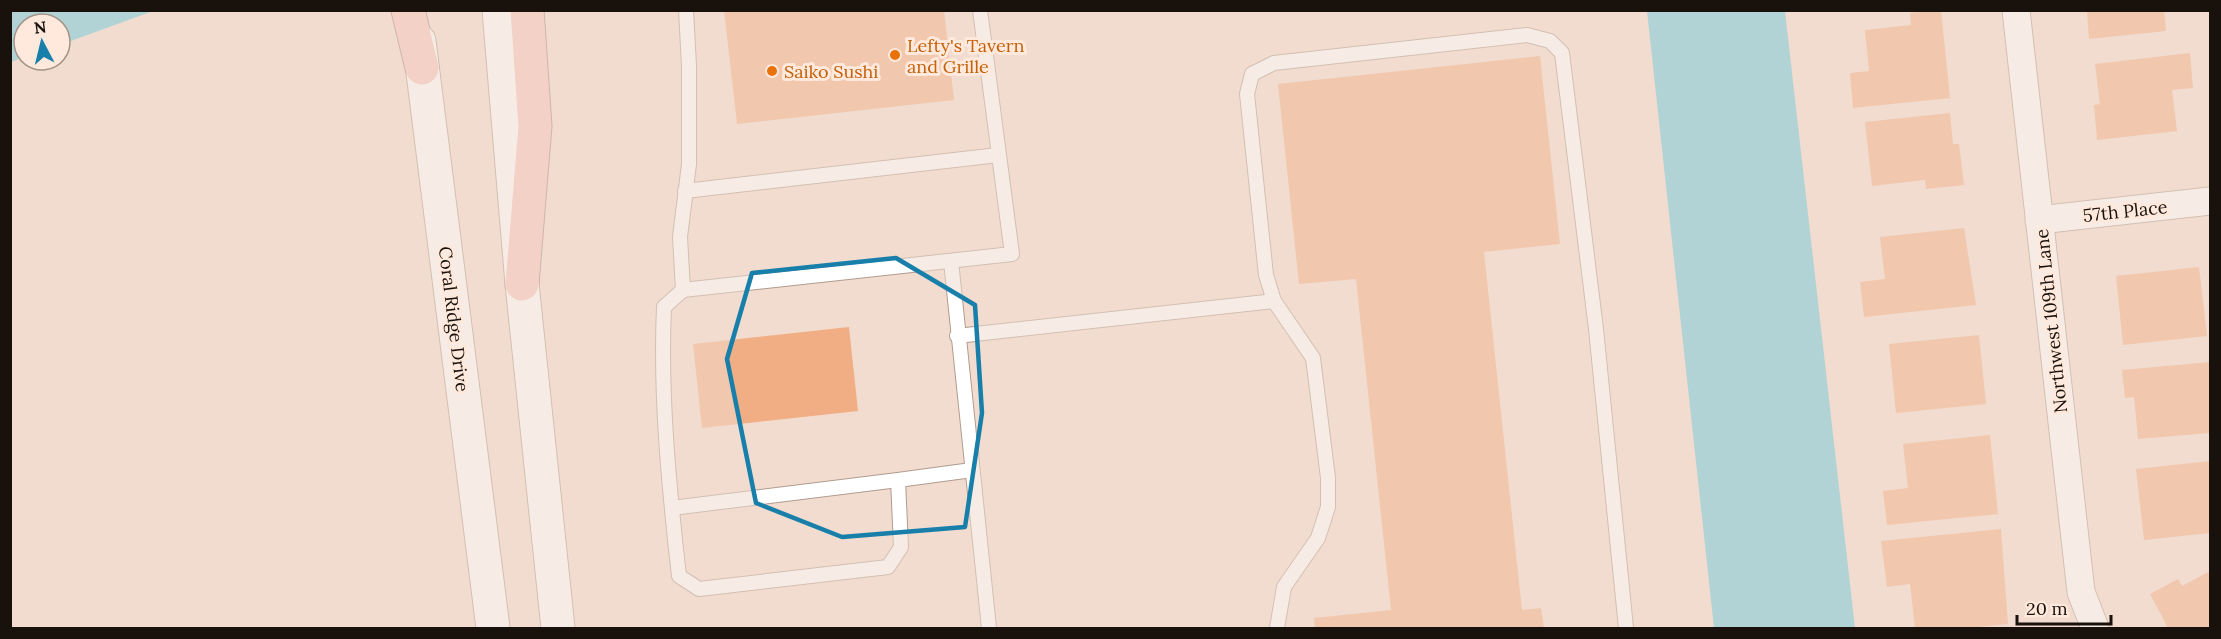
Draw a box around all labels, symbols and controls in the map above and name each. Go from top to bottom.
north arrow [12,12,72,72]
text: N [33,16,48,38]
place label: Lefty's Tavern and Grille [907,34,1024,78]
marker: Lefty's Tavern and Grille [888,48,902,62]
place label: Saiko Sushi [784,60,878,83]
marker: Saiko Sushi [765,64,779,78]
street label: 57th Place [2082,195,2169,227]
street label: Northwest 109th Lane [2030,228,2072,414]
street label: Coral Ridge Drive [434,245,474,393]
scale bar [2017,588,2112,626]
text: 20 m [2026,597,2068,620]

